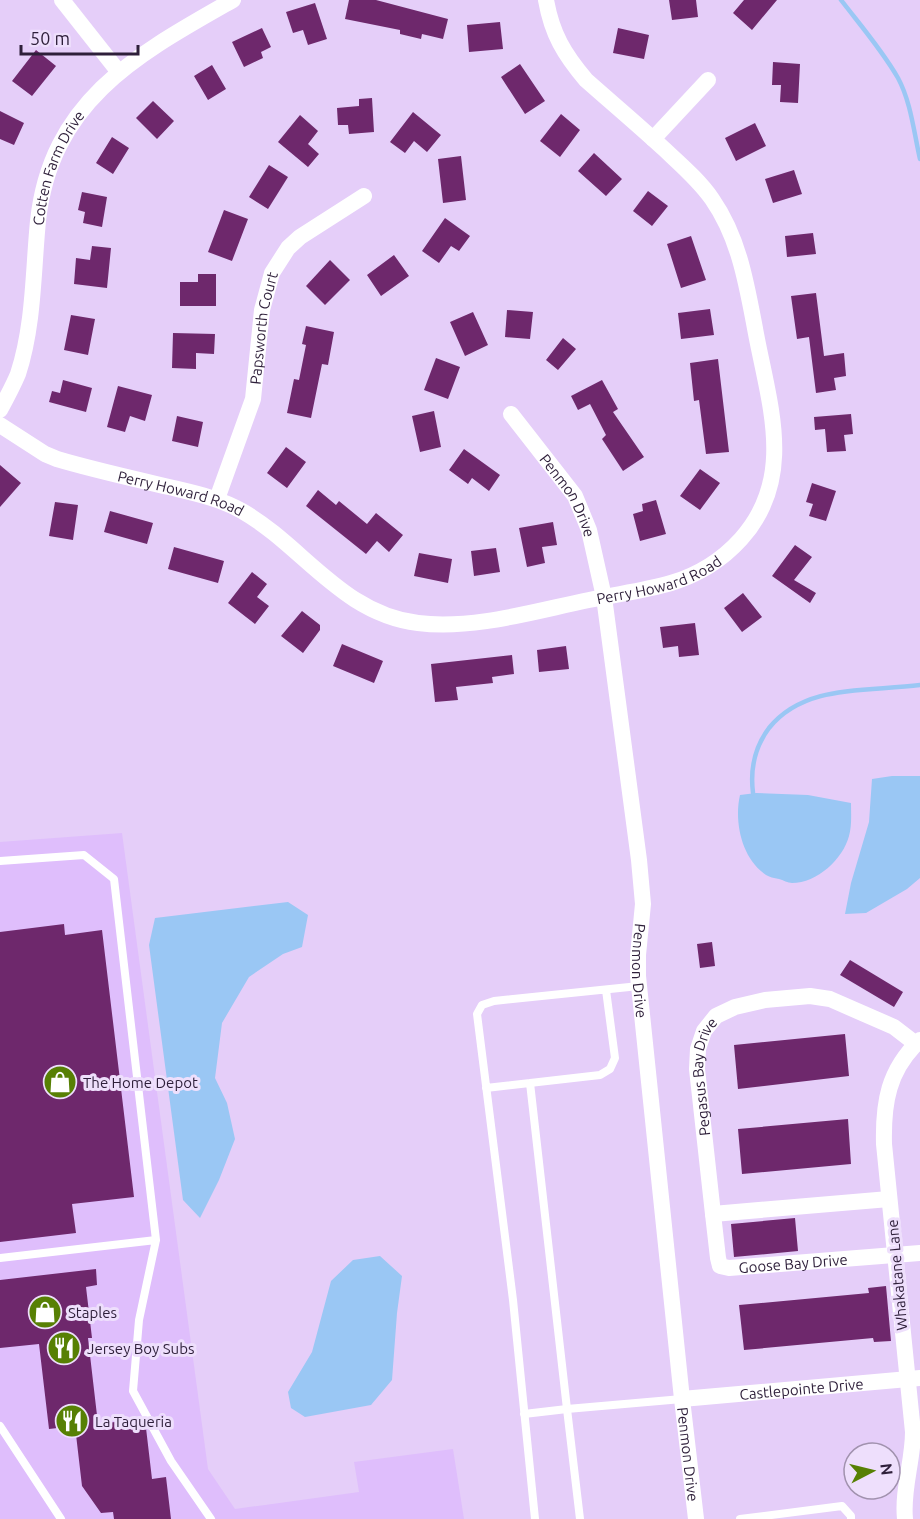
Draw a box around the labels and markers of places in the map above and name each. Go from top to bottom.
shop icon: The Home Depot [42,1064,78,1100]
place label: The Home Depot [83,1074,198,1091]
shop icon: Staples [27,1294,63,1330]
place label: Staples [68,1304,117,1321]
restaurant icon: Jersey Boy Subs [46,1330,82,1366]
place label: Jersey Boy Subs [87,1340,194,1357]
restaurant icon: La Taqueria [54,1403,90,1439]
place label: La Taqueria [95,1413,172,1430]

